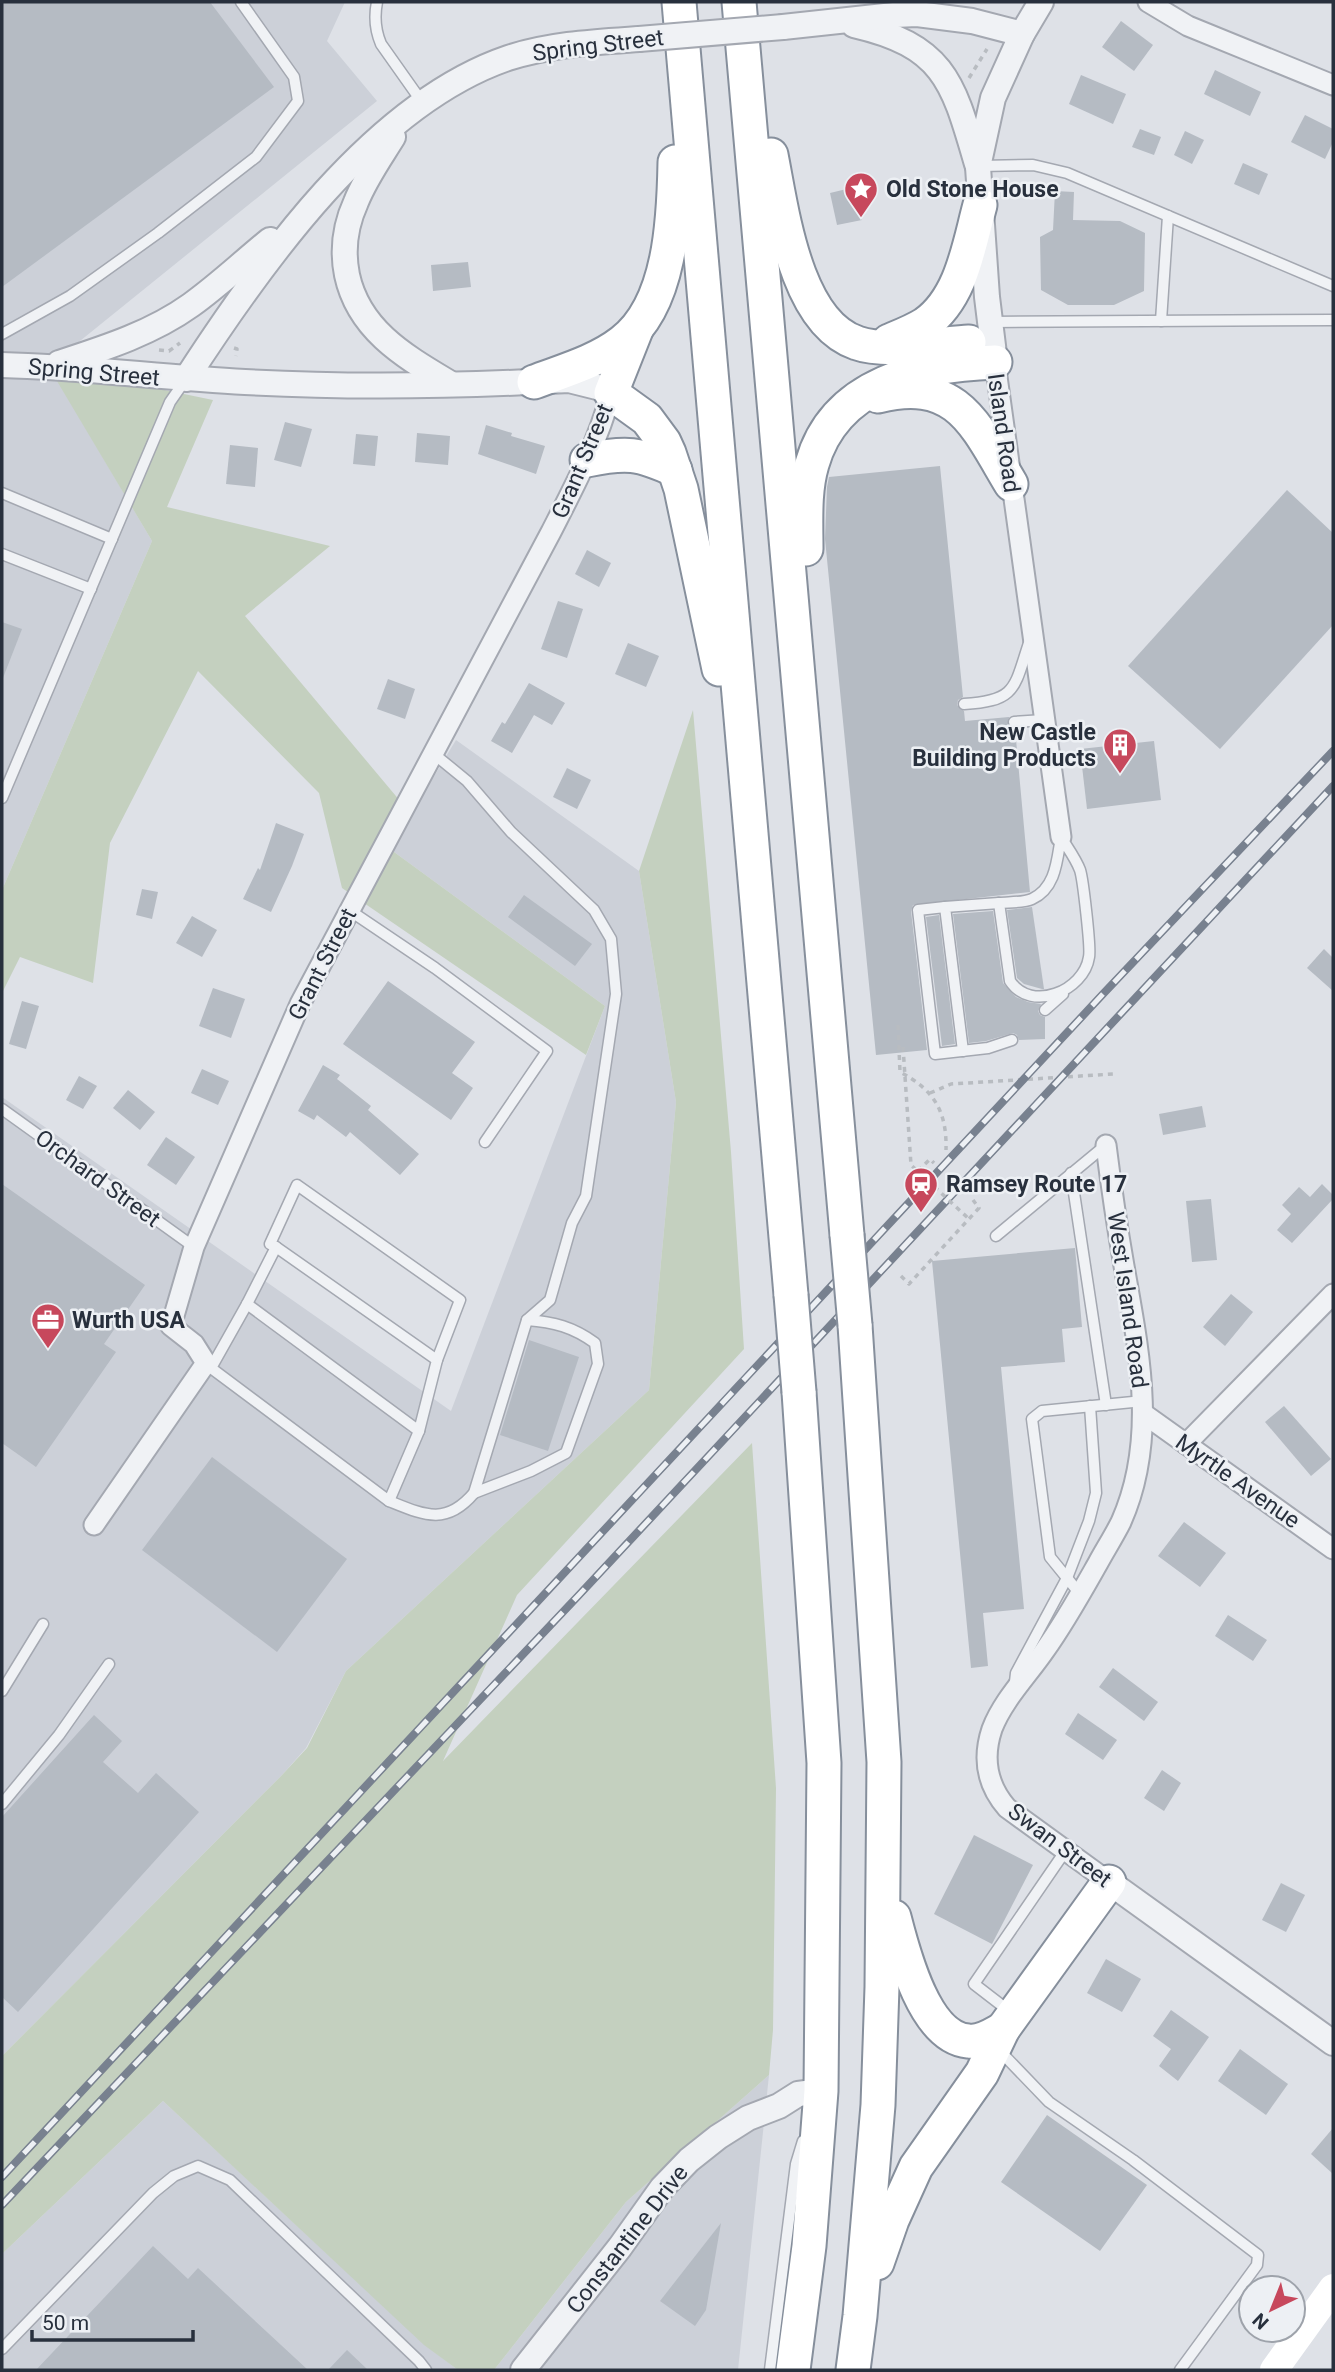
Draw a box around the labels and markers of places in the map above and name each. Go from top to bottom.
place icon: Old Stone House [842,170,880,219]
place label: Old Stone House [886,176,1059,203]
place label: New Castle Building Products [912,719,1096,772]
building icon: New Castle Building Products [1101,726,1139,775]
station icon: Ramsey Route 17 [902,1165,940,1214]
place label: Ramsey Route 17 [946,1171,1127,1198]
office icon: Wurth USA [29,1301,67,1350]
place label: Wurth USA [72,1307,185,1334]

